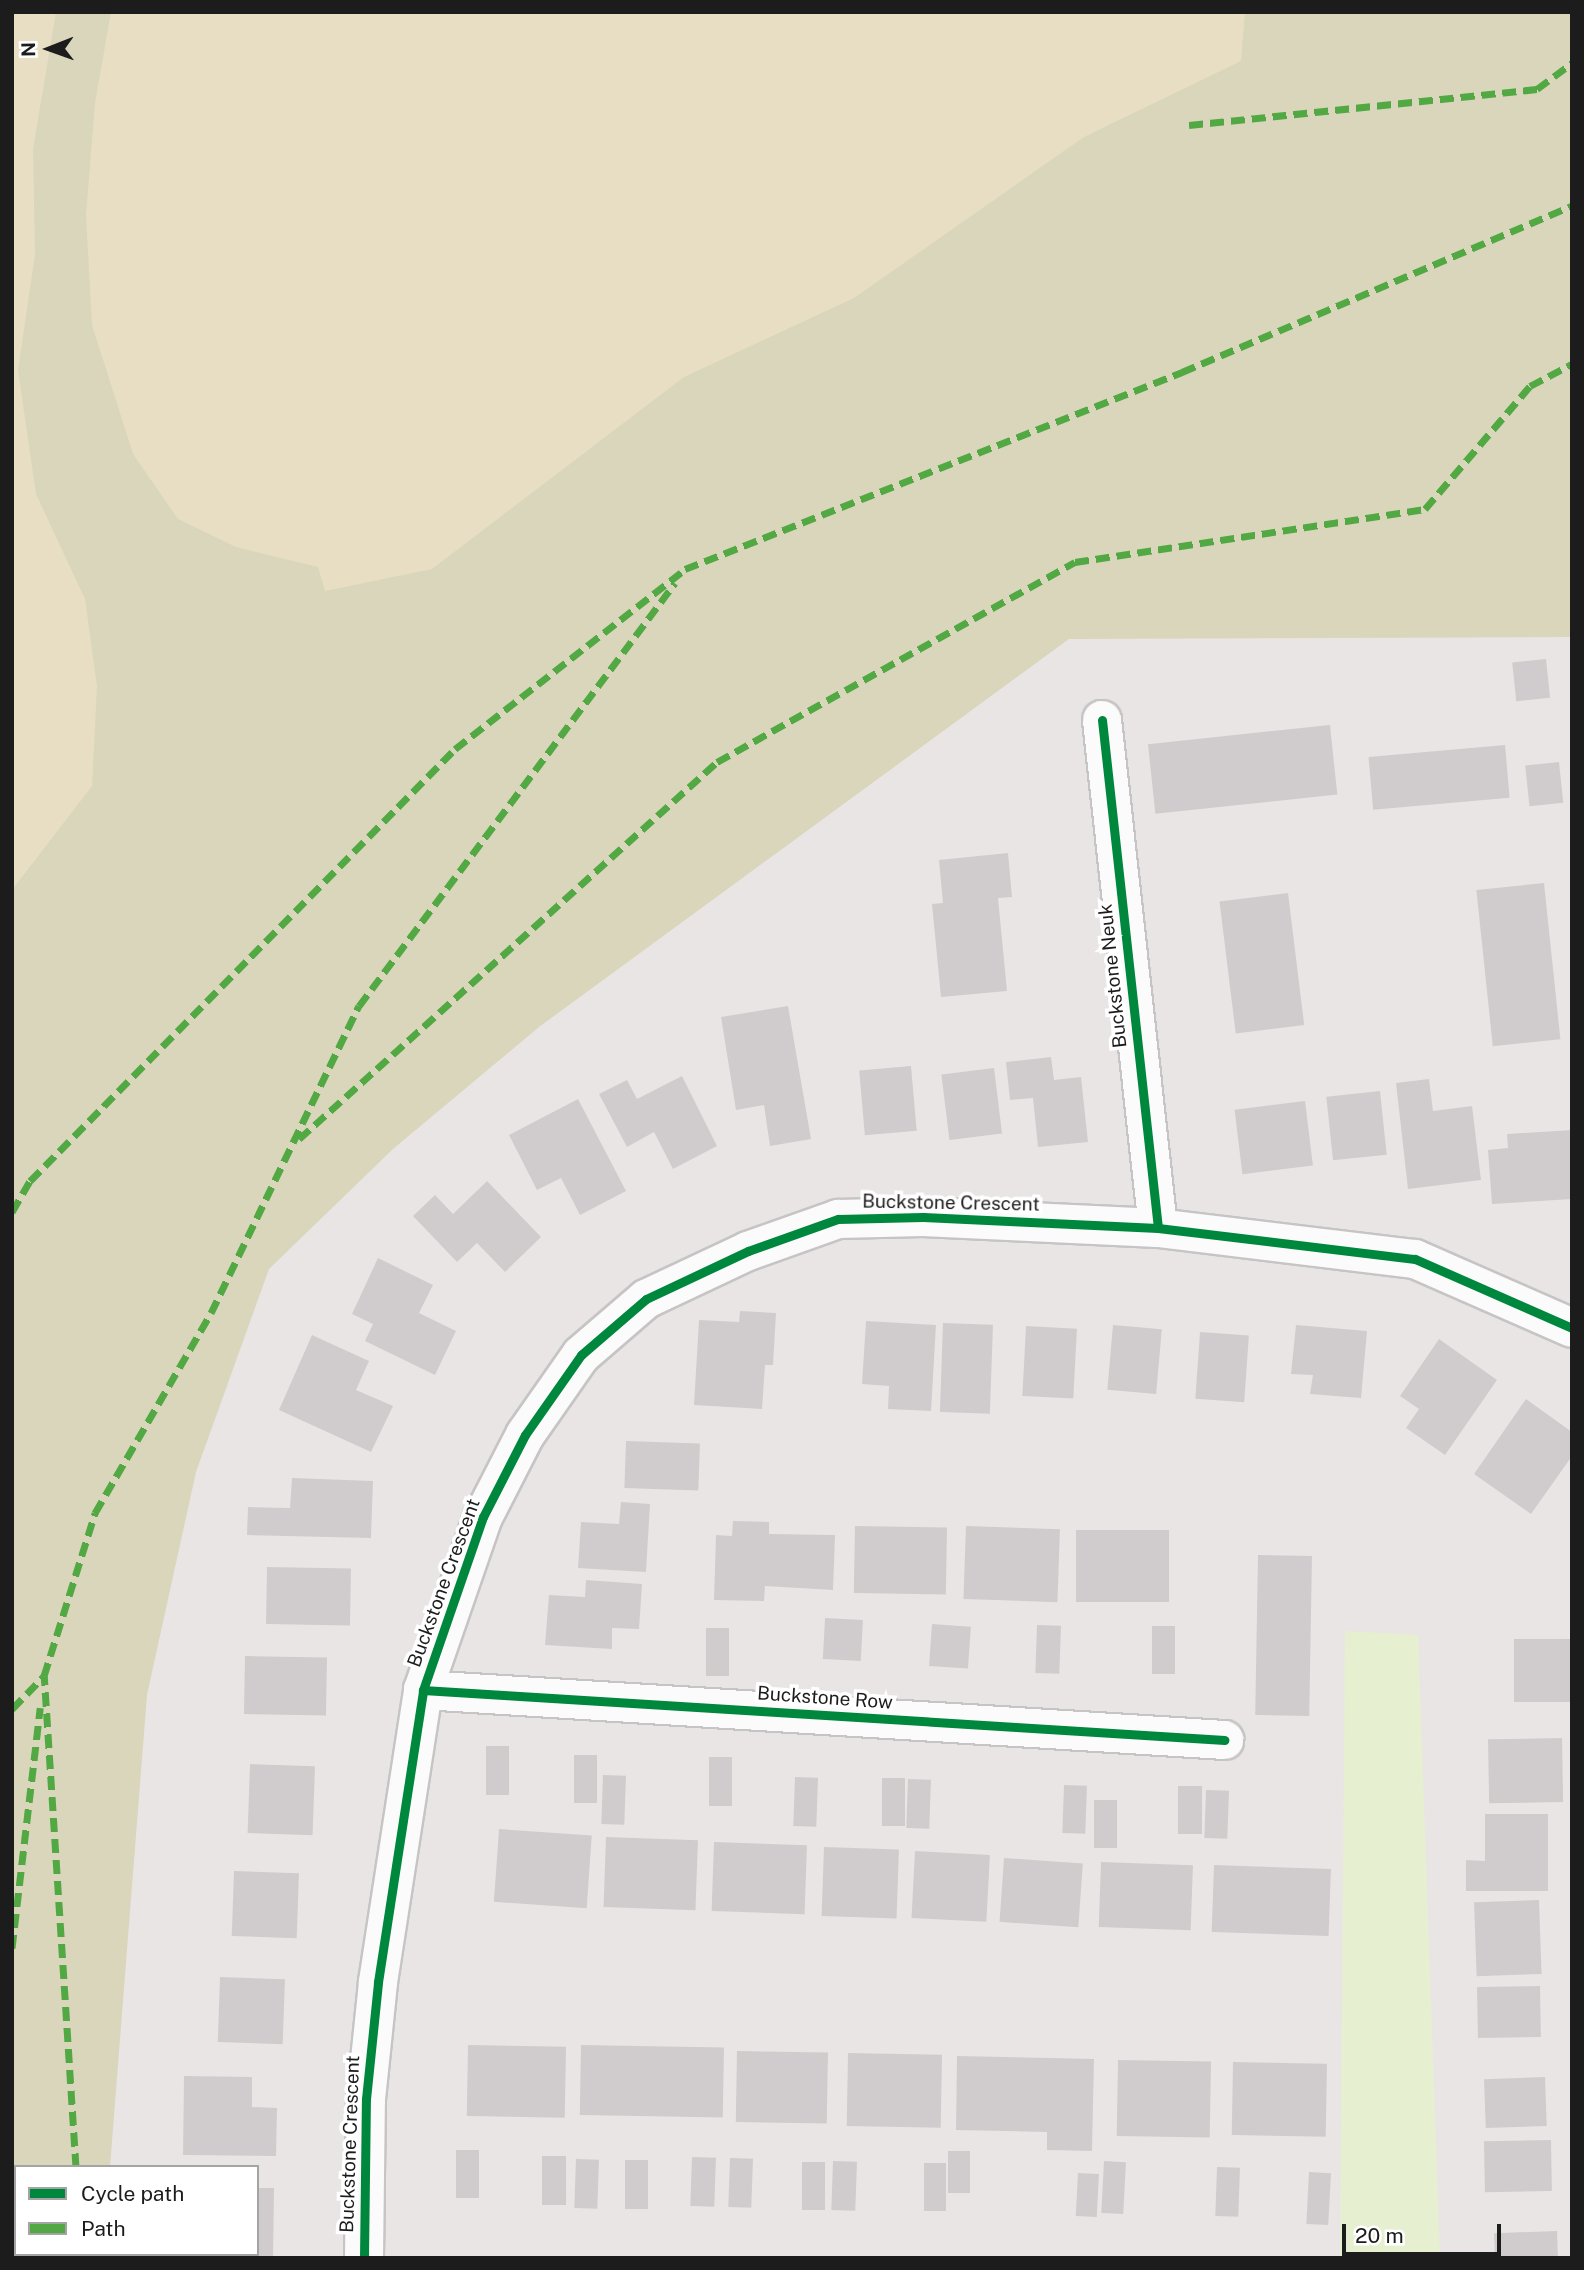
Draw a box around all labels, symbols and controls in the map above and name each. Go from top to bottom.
north arrow [14,14,84,84]
text: N [17,42,39,57]
street label: Buckstone Neuk [1094,903,1132,1049]
street label: Buckstone Crescent [862,1190,1040,1216]
street label: Buckstone Crescent [403,1496,485,1670]
street label: Buckstone Row [756,1682,894,1714]
street label: Buckstone Crescent [336,2055,364,2233]
legend [14,2165,259,2256]
text: Cycle path [81,2181,184,2206]
scale bar [1346,2210,1505,2254]
text: Path [81,2216,126,2241]
text: 20 m [1355,2223,1404,2248]

